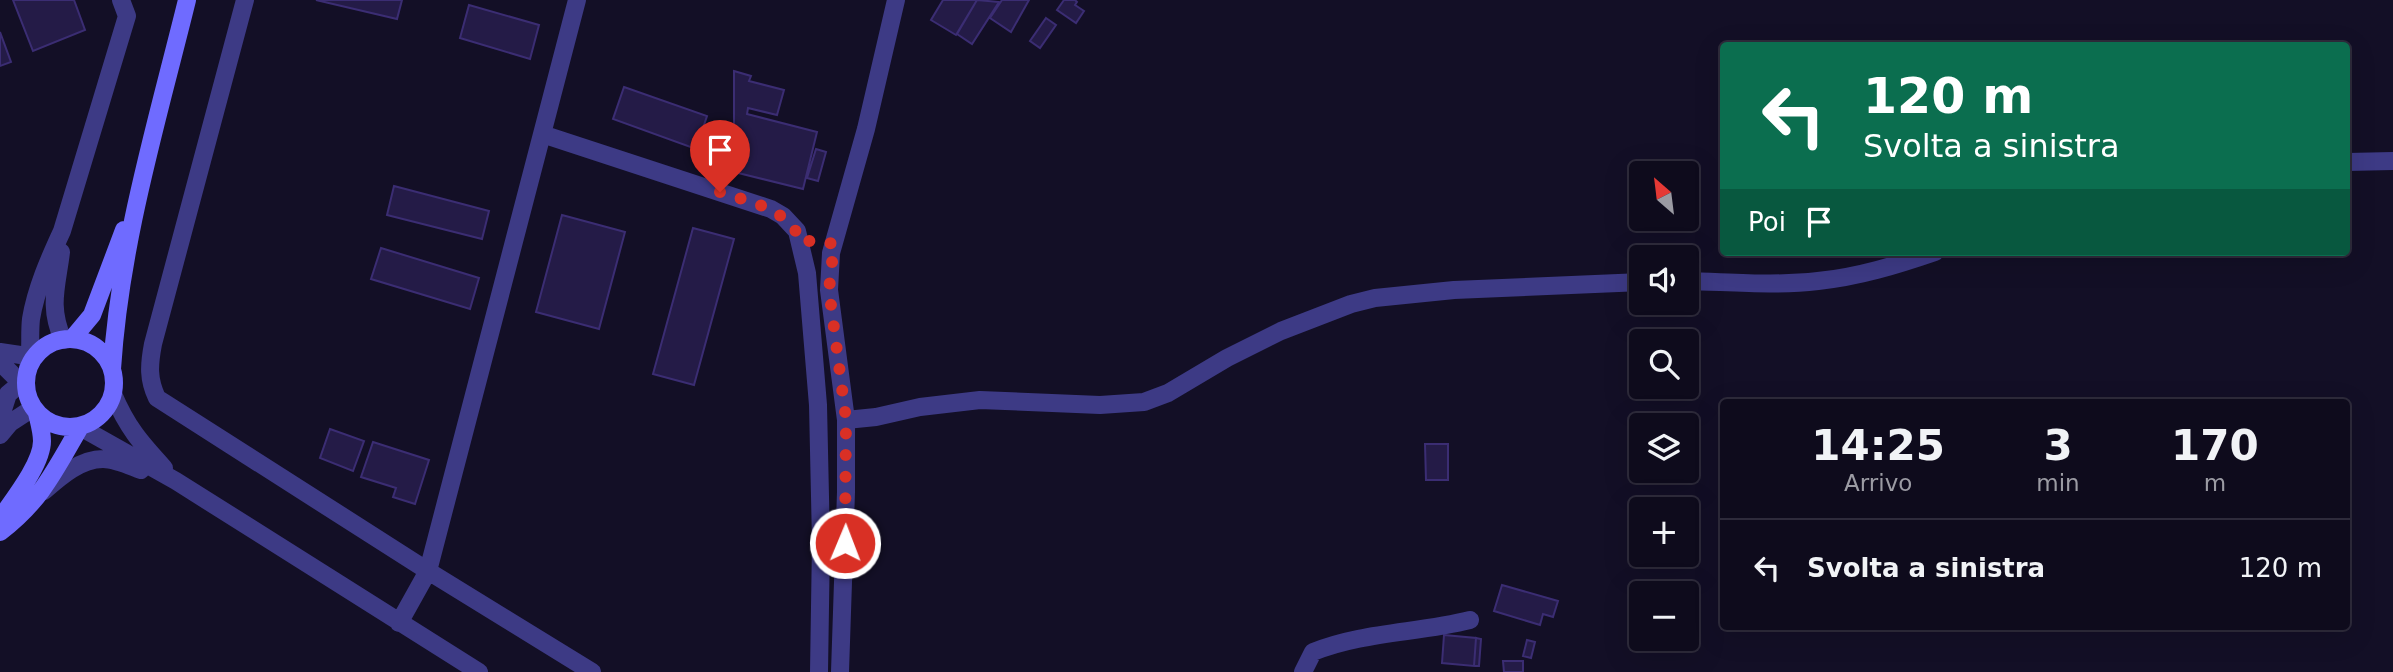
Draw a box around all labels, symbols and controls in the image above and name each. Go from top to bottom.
text: 120 m [1863,68,2033,125]
icon: left [1748,70,1839,161]
pin [690,120,750,192]
text: Svolta a sinistra [1863,127,2120,165]
icon: arrive [701,131,739,169]
north arrow [1629,161,1699,231]
map controls [1629,161,1699,651]
icon: arrive [1800,203,1838,241]
text: Poi [1748,207,1786,237]
button: sound [1629,245,1699,315]
button: search [1629,329,1699,399]
button: layers [1629,413,1699,483]
text: 14:25 [1811,421,1945,470]
text: 3 [2043,421,2073,470]
text: 170 [2171,421,2259,470]
text: Arrivo [1844,470,1912,496]
text: min [2036,470,2080,496]
text: m [2204,470,2226,496]
button: + [1629,497,1699,567]
position arrow [808,506,882,580]
icon: left [1748,549,1786,587]
text: Svolta a sinistra [1807,553,2045,583]
text: 120 m [2239,553,2322,583]
button: − [1629,581,1699,651]

